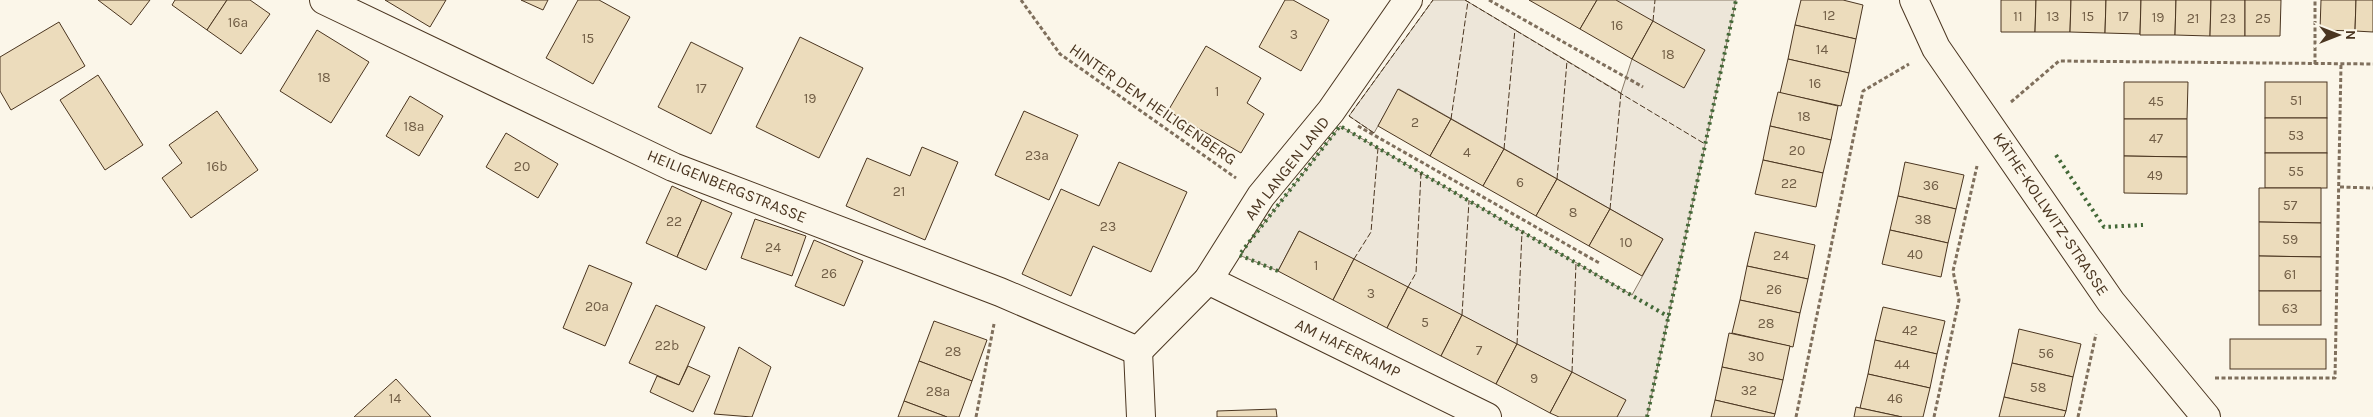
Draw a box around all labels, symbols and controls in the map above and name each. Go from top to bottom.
house number: 12 [1823,7,1835,24]
house number: 11 [2013,8,2023,25]
house number: 13 [2047,8,2059,25]
house number: 15 [2082,8,2094,25]
house number: 17 [2117,8,2129,25]
house number: 19 [2152,9,2164,26]
house number: 21 [2187,10,2199,27]
house number: 23 [2220,10,2236,27]
house number: 25 [2255,10,2271,27]
north arrow [2313,10,2363,60]
house number: 16a [228,14,248,31]
house number: 16 [1611,17,1623,34]
house number: 3 [1290,26,1298,43]
house number: 15 [582,30,594,47]
text: N [2342,30,2359,40]
street label: HINTER DEM HEILIGENBERG [1066,39,1240,169]
house number: 14 [1816,41,1828,58]
house number: 18 [1661,46,1675,63]
house number: 18 [317,69,331,86]
house number: 16 [1809,75,1821,92]
house number: 17 [695,80,707,97]
house number: 1 [1215,83,1219,100]
house number: 19 [804,90,816,107]
house number: 51 [2290,92,2302,109]
house number: 45 [2148,93,2164,110]
house number: 18 [1797,108,1811,125]
street label: AM LANGEN LAND [1241,112,1333,224]
house number: 2 [1411,114,1419,131]
house number: 18a [404,118,424,135]
house number: 53 [2288,127,2304,144]
street label: KÄTHE-KOLLWITZ-STRASSE [1989,129,2113,299]
house number: 47 [2149,130,2164,147]
house number: 20 [1789,142,1805,159]
house number: 4 [1463,144,1471,161]
street label: HEILIGENBERGSTRASSE [644,145,810,227]
house number: 23a [1025,147,1049,164]
house number: 16b [207,158,227,175]
house number: 20 [514,158,530,175]
house number: 55 [2288,163,2304,180]
house number: 49 [2147,167,2163,184]
house number: 6 [1516,174,1524,191]
house number: 22 [1781,175,1797,192]
house number: 36 [1923,177,1939,194]
house number: 21 [893,183,905,200]
house number: 57 [2283,197,2298,214]
house number: 8 [1569,204,1577,221]
house number: 38 [1915,211,1931,228]
house number: 22 [666,213,682,230]
house number: 23 [1100,218,1116,235]
house number: 59 [2282,231,2298,248]
house number: 10 [1620,234,1632,251]
house number: 24 [765,239,781,256]
house number: 40 [1907,246,1923,263]
house number: 24 [1773,247,1789,264]
house number: 1 [1314,257,1318,274]
house number: 26 [821,265,837,282]
house number: 61 [2284,266,2296,283]
house number: 26 [1766,281,1782,298]
house number: 3 [1367,285,1375,302]
house number: 20a [585,298,609,315]
house number: 63 [2282,300,2298,317]
street label: AM HAFERKAMP [1292,314,1404,382]
house number: 5 [1421,314,1429,331]
house number: 28 [1758,315,1774,332]
house number: 42 [1902,322,1918,339]
house number: 22b [655,337,679,354]
house number: 7 [1476,342,1483,359]
house number: 28 [945,343,961,360]
house number: 56 [2038,345,2054,362]
house number: 30 [1748,348,1764,365]
house number: 44 [1894,356,1910,373]
house number: 9 [1530,370,1538,387]
house number: 58 [2030,379,2046,396]
house number: 32 [1741,382,1757,399]
house number: 28a [926,383,950,400]
house number: 14 [389,390,401,407]
house number: 46 [1887,390,1903,407]

